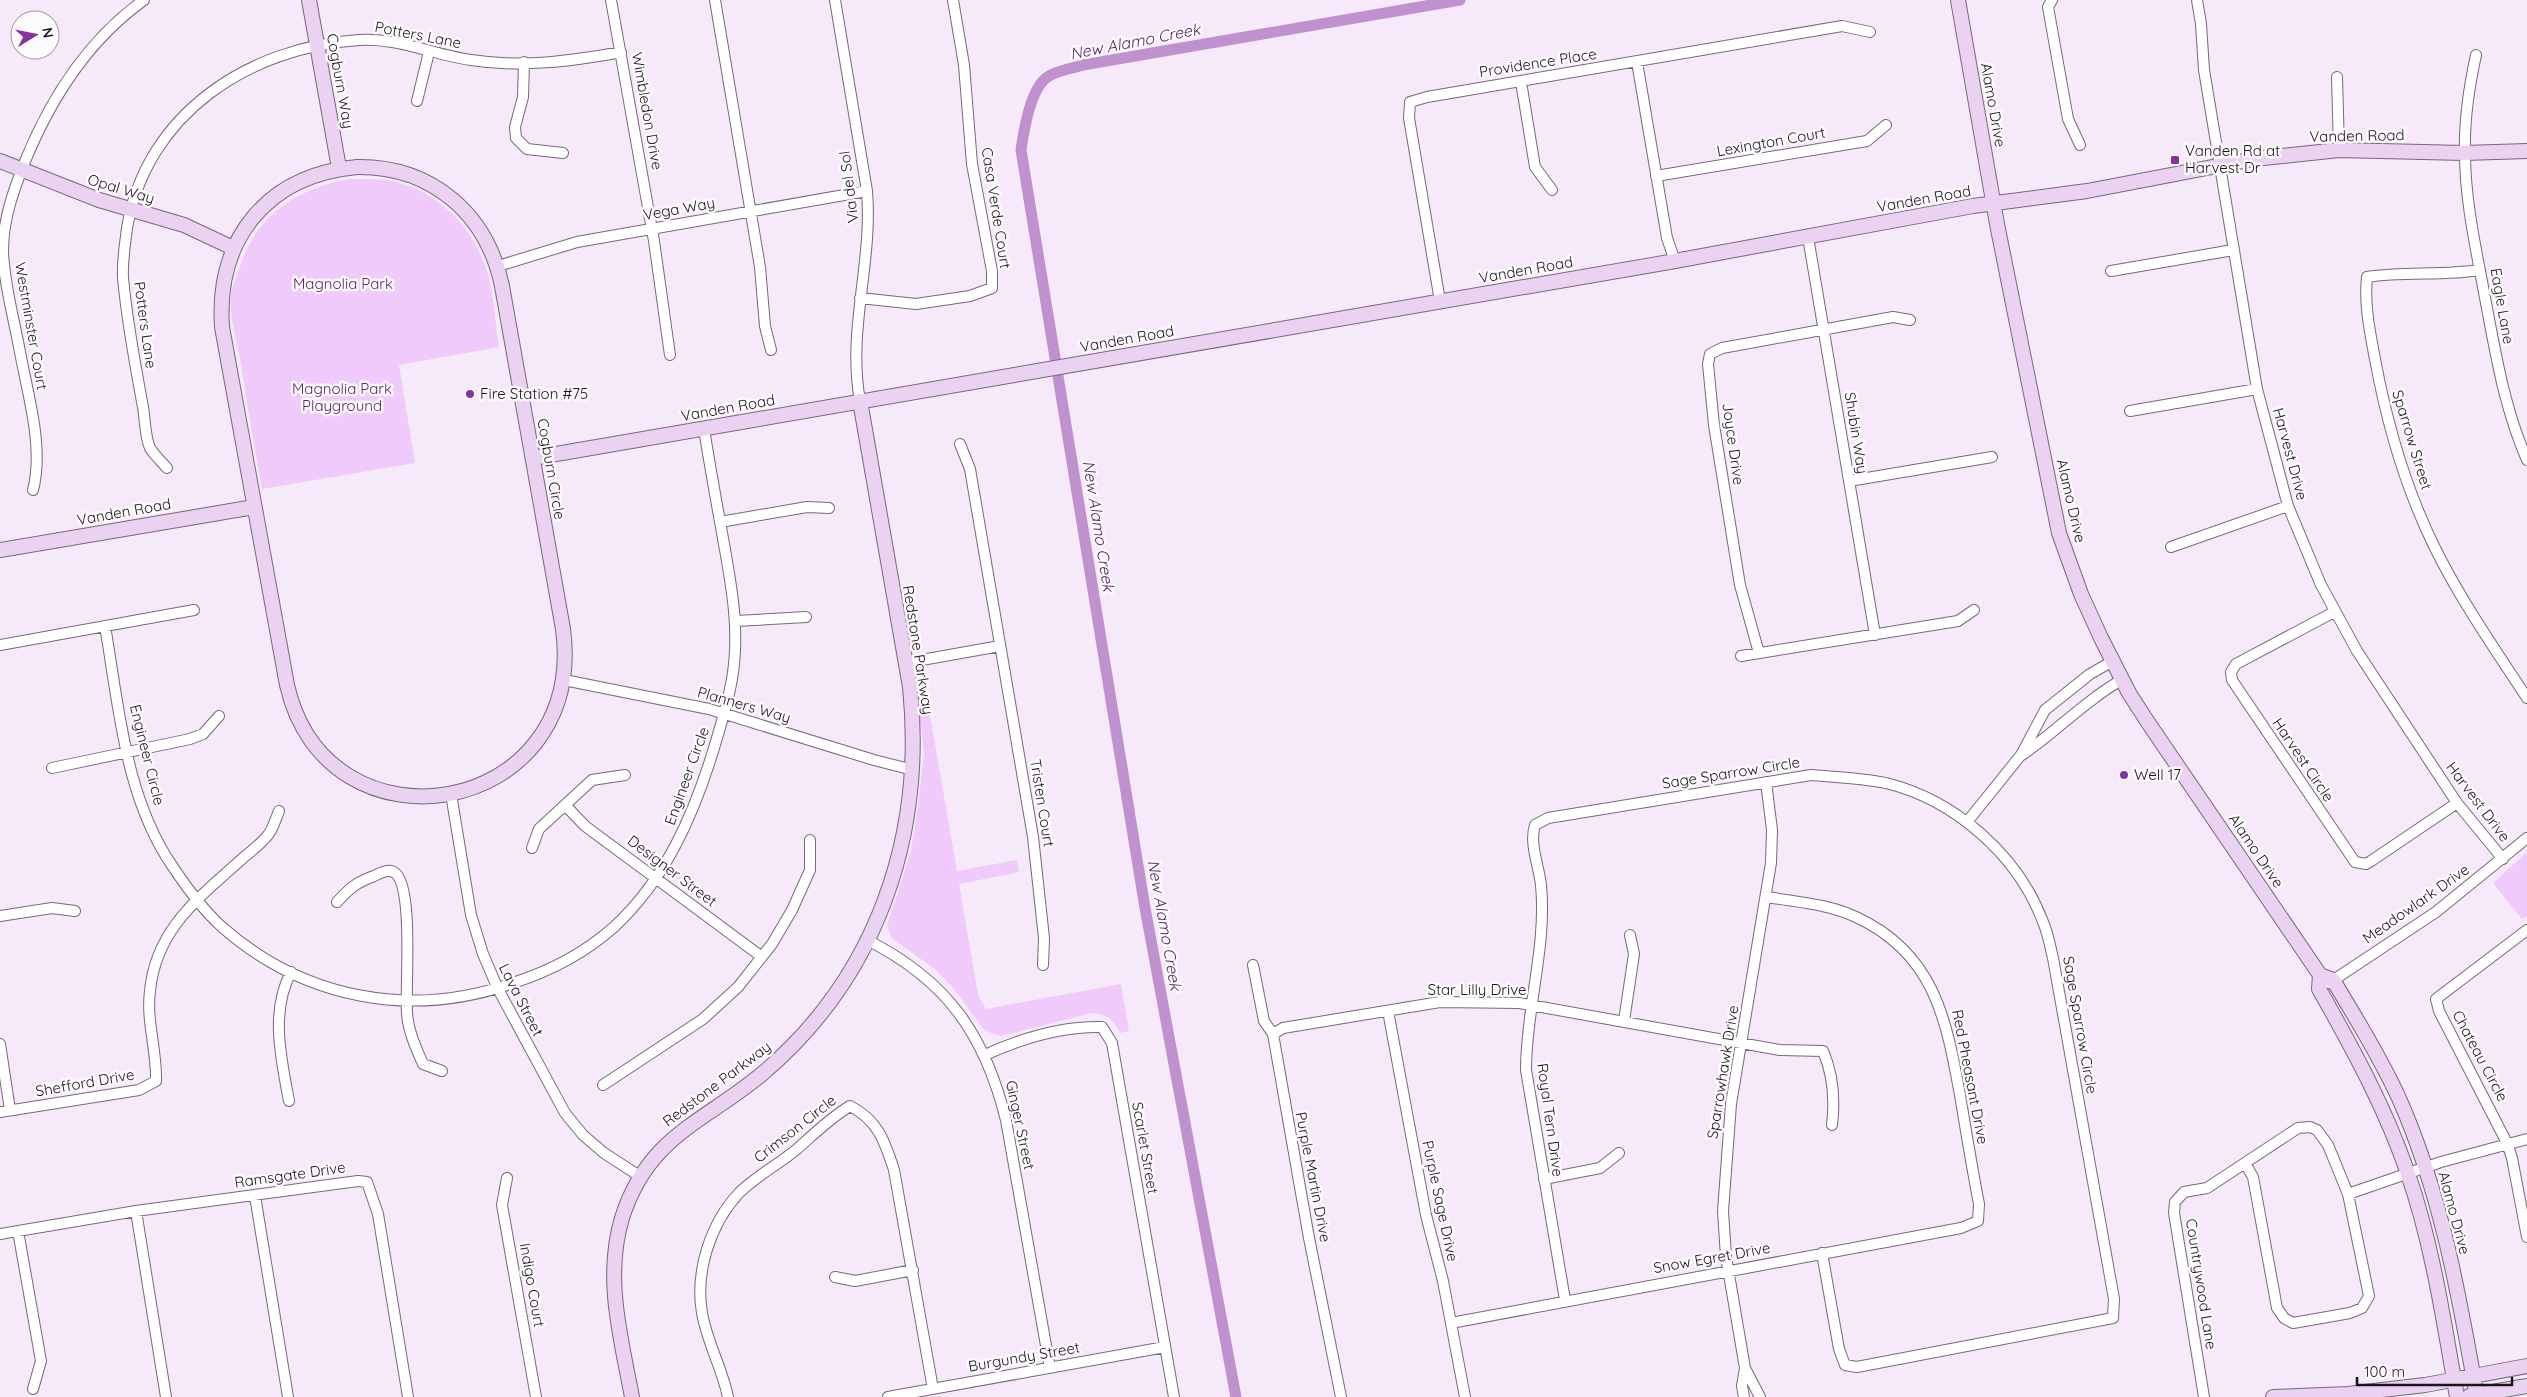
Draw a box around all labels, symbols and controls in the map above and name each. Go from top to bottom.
north arrow [10,10,60,60]
street label: Potters Lane [373,17,463,52]
water label: New Alamo Creek [1068,18,1203,63]
text: N [38,26,58,39]
street label: Cogburn Way [323,32,358,130]
street label: Providence Place [1478,44,1598,81]
street label: Wimbledon Drive [628,51,667,171]
street label: Alamo Drive [1977,61,2010,149]
street label: Lexington Court [1715,123,1827,160]
street label: Vanden Road [2309,125,2405,146]
place label: Vanden Rd at Harvest Dr [2185,141,2280,177]
street label: Casa Verde Court [978,146,1015,270]
street label: Via del Sol [835,150,862,224]
marker: Vanden Rd at Harvest Dr [2169,154,2181,166]
street label: Opal Way [85,169,157,208]
street label: Vanden Road [1875,181,1972,216]
street label: Vega Way [642,193,716,224]
street label: Vanden Road [1477,252,1574,287]
street label: Westminster Court [11,261,52,391]
street label: Eagle Lane [2486,266,2519,346]
park label: Magnolia Park [293,274,393,293]
street label: Potters Lane [130,280,161,370]
street label: Vanden Road [1078,321,1175,356]
park label: Magnolia Park Playground [292,379,392,415]
place label: Fire Station #75 [480,384,588,403]
marker: Fire Station #75 [464,388,476,400]
street label: Sparrow Street [2388,388,2437,492]
street label: Vanden Road [679,390,776,425]
street label: Shubin Way [1841,391,1872,475]
street label: Joyce Drive [1718,402,1749,486]
street label: Harvest Drive [2269,405,2312,502]
street label: Cogburn Circle [533,417,570,521]
street label: Alamo Drive [2053,457,2090,545]
water label: New Alamo Creek [1079,459,1119,594]
street label: Vanden Road [75,494,172,529]
street label: Redstone Parkway [899,584,938,716]
street label: Planners Way [695,682,793,727]
street label: Engineer Circle [126,702,169,807]
street label: Harvest Circle [2268,714,2338,805]
street label: Engineer Circle [660,724,713,828]
street label: Sage Sparrow Circle [1661,752,1801,793]
street label: Tristen Court [1026,758,1059,848]
street label: Harvest Drive [2442,758,2515,845]
place label: Well 17 [2134,765,2181,784]
marker: Well 17 [2118,769,2130,781]
street label: Alamo Drive [2225,810,2288,891]
street label: Designer Street [624,831,721,910]
water label: New Alamo Creek [1144,858,1187,993]
street label: Meadowlark Drive [2359,860,2473,948]
street label: Sage Sparrow Circle [2059,955,2102,1095]
street label: Lava Street [495,960,548,1039]
street label: Star Lilly Drive [1427,980,1527,999]
street label: Sparrowhawk Drive [1703,1004,1742,1140]
street label: Chateau Circle [2448,1007,2512,1105]
street label: Red Pheasant Drive [1948,1008,1993,1146]
street label: Redstone Parkway [659,1037,775,1130]
street label: Royal Tern Drive [1533,1062,1568,1178]
street label: Shefford Drive [34,1064,136,1101]
street label: Ginger Street [1002,1079,1039,1171]
street label: Crimson Circle [750,1091,840,1167]
street label: Scarlet Street [1128,1100,1163,1195]
street label: Purple Martin Drive [1292,1110,1335,1244]
street label: Purple Sage Drive [1418,1139,1463,1263]
street label: Ramsgate Drive [233,1157,347,1192]
street label: Alamo Drive [2434,1169,2475,1256]
street label: Countrywood Lane [2182,1217,2221,1351]
street label: Snow Egret Drive [1652,1238,1772,1277]
street label: Indigo Court [516,1241,549,1329]
street label: Burgundy Street [967,1337,1081,1376]
scale bar [2357,1354,2512,1386]
text: 100 m [2364,1362,2405,1381]

